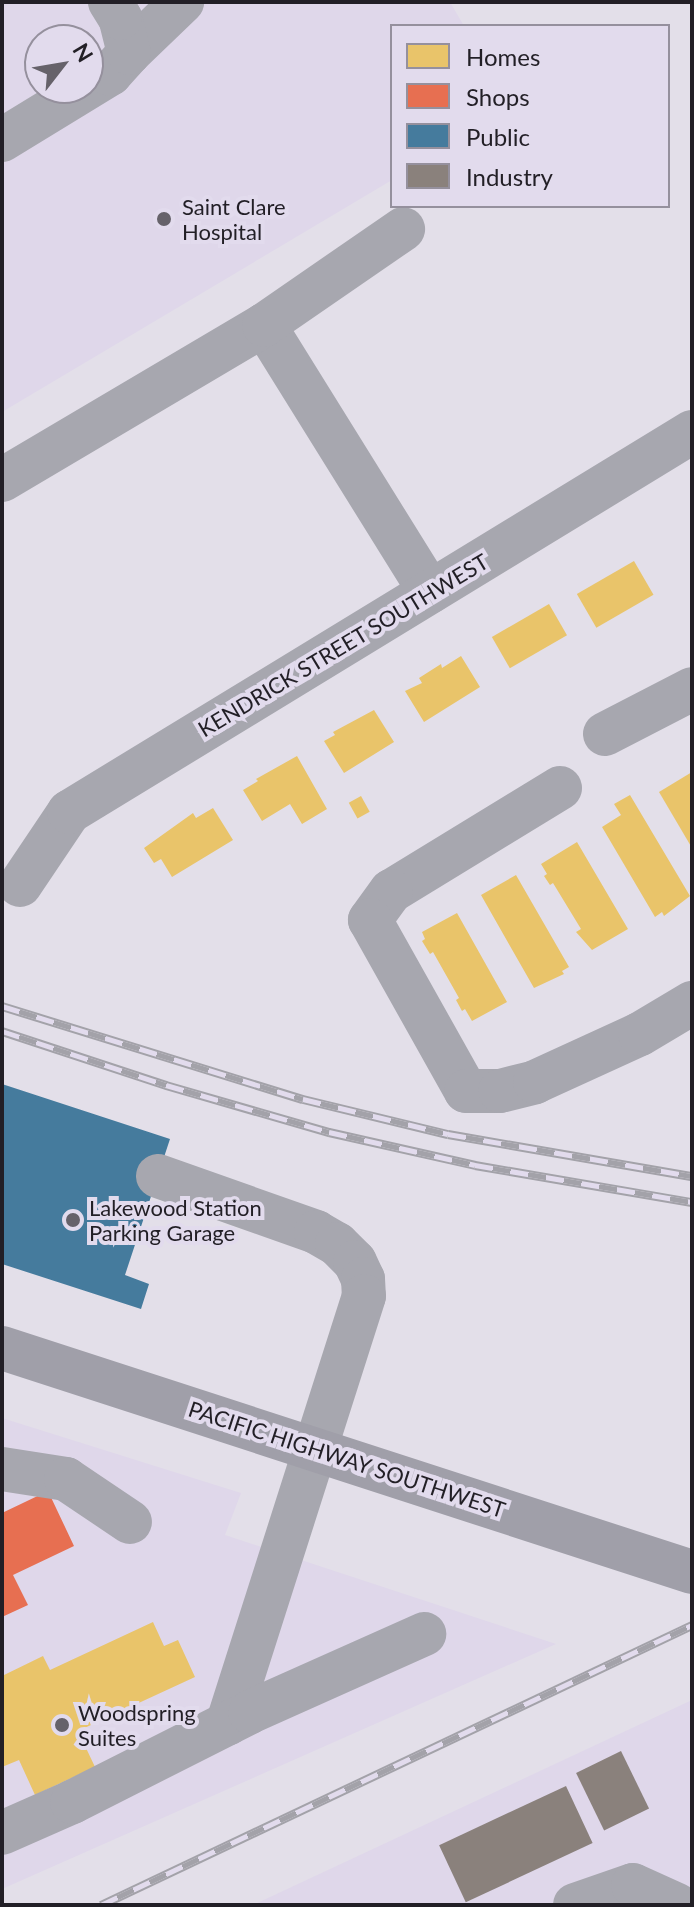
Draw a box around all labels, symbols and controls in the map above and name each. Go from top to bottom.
north arrow [24,24,104,104]
legend [390,24,670,208]
text: N [67,38,99,67]
text: Homes [466,42,540,71]
text: Shops [466,82,530,111]
text: Public [466,122,530,151]
text: Industry [466,162,553,191]
place label: Saint Clare Hospital [182,193,286,244]
marker: Saint Clare Hospital [153,208,175,230]
street label: KENDRICK STREET SOUTHWEST [193,548,493,742]
place label: Lakewood Station Parking Garage [89,1194,262,1246]
marker: Lakewood Station Parking Garage [64,1211,82,1229]
street label: PACIFIC HIGHWAY SOUTHWEST [185,1395,509,1523]
place label: Woodspring Suites [78,1699,196,1750]
marker: Woodspring Suites [53,1716,71,1734]

